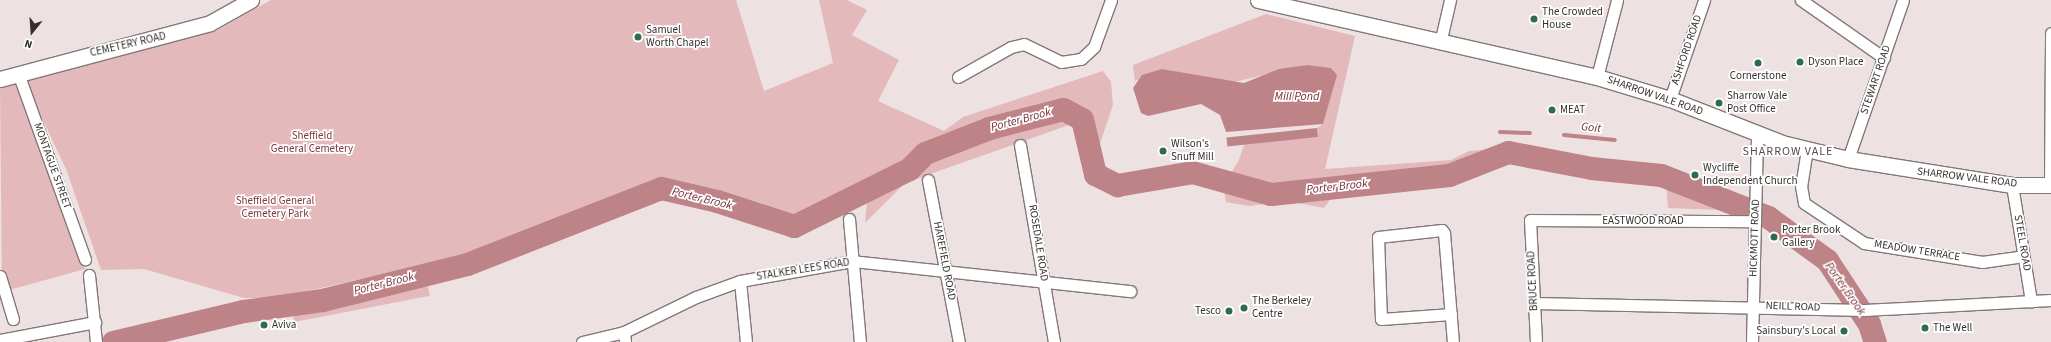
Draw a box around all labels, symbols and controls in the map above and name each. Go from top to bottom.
place label: The Crowded House [1542,6,1603,32]
north arrow [12,12,52,52]
street label: ASHFORD ROAD [1669,13,1705,87]
marker: The Crowded House [1529,14,1539,24]
place label: Samuel Worth Chapel [646,24,709,50]
street label: CEMETERY ROAD [89,30,167,60]
marker: Samuel Worth Chapel [633,32,643,42]
text: N [23,36,34,52]
street label: STEWART ROAD [1858,44,1894,116]
place label: Dyson Place [1808,55,1864,69]
marker: Dyson Place [1795,57,1805,67]
marker: Cornerstone [1753,58,1763,68]
place label: Cornerstone [1730,69,1786,83]
street label: SHARROW VALE ROAD [1605,73,1705,119]
water label: Mill Pond [1275,90,1319,104]
place label: Sharrow Vale Post Office [1727,90,1787,116]
marker: Sharrow Vale Post Office [1714,98,1724,108]
place label: MEAT [1560,103,1585,117]
water label: Porter Brook [989,105,1053,135]
marker: MEAT [1547,105,1557,115]
water label: Goit [1580,120,1602,136]
street label: MONTAGUE STREET [30,121,74,211]
park label: Sheffield General Cemetery [271,130,353,156]
place label: Wilson's Snuff Mill [1171,138,1214,164]
district label: SHARROW VALE [1743,145,1833,159]
marker: Wilson's Snuff Mill [1158,146,1168,156]
place label: Wycliffe Independent Church [1703,162,1798,188]
street label: SHARROW VALE ROAD [1916,165,2018,191]
marker: Wycliffe Independent Church [1690,170,1700,180]
water label: Porter Brook [1306,177,1368,197]
water label: Porter Brook [670,185,734,213]
park label: Sheffield General Cemetery Park [236,195,314,221]
street label: HICKMOTT ROAD [1747,199,1763,277]
street label: ROSEDALE ROAD [1025,204,1051,282]
street label: EASTWOOD ROAD [1602,214,1684,228]
street label: STEEL ROAD [2011,214,2033,272]
street label: HAREFIELD ROAD [930,221,958,301]
place label: Porter Brook Gallery [1782,224,1840,250]
marker: Porter Brook Gallery [1769,232,1779,242]
street label: MEADOW TERRACE [1873,238,1961,264]
street label: BRUCE ROAD [1525,251,1541,311]
street label: STALKER LEES ROAD [755,256,851,284]
water label: Porter Brook [1821,260,1869,318]
water label: Porter Brook [352,270,416,298]
place label: The Berkeley Centre [1252,295,1311,321]
street label: NEILL ROAD [1765,299,1821,315]
marker: The Berkeley Centre [1239,303,1249,313]
place label: Tesco [1195,304,1221,318]
marker: Tesco [1224,306,1234,316]
place label: Aviva [272,318,296,332]
marker: Aviva [259,320,269,330]
place label: The Well [1933,321,1972,335]
marker: The Well [1920,323,1930,333]
place label: Sainsbury's Local [1756,324,1836,338]
marker: Sainsbury's Local [1839,326,1849,336]

